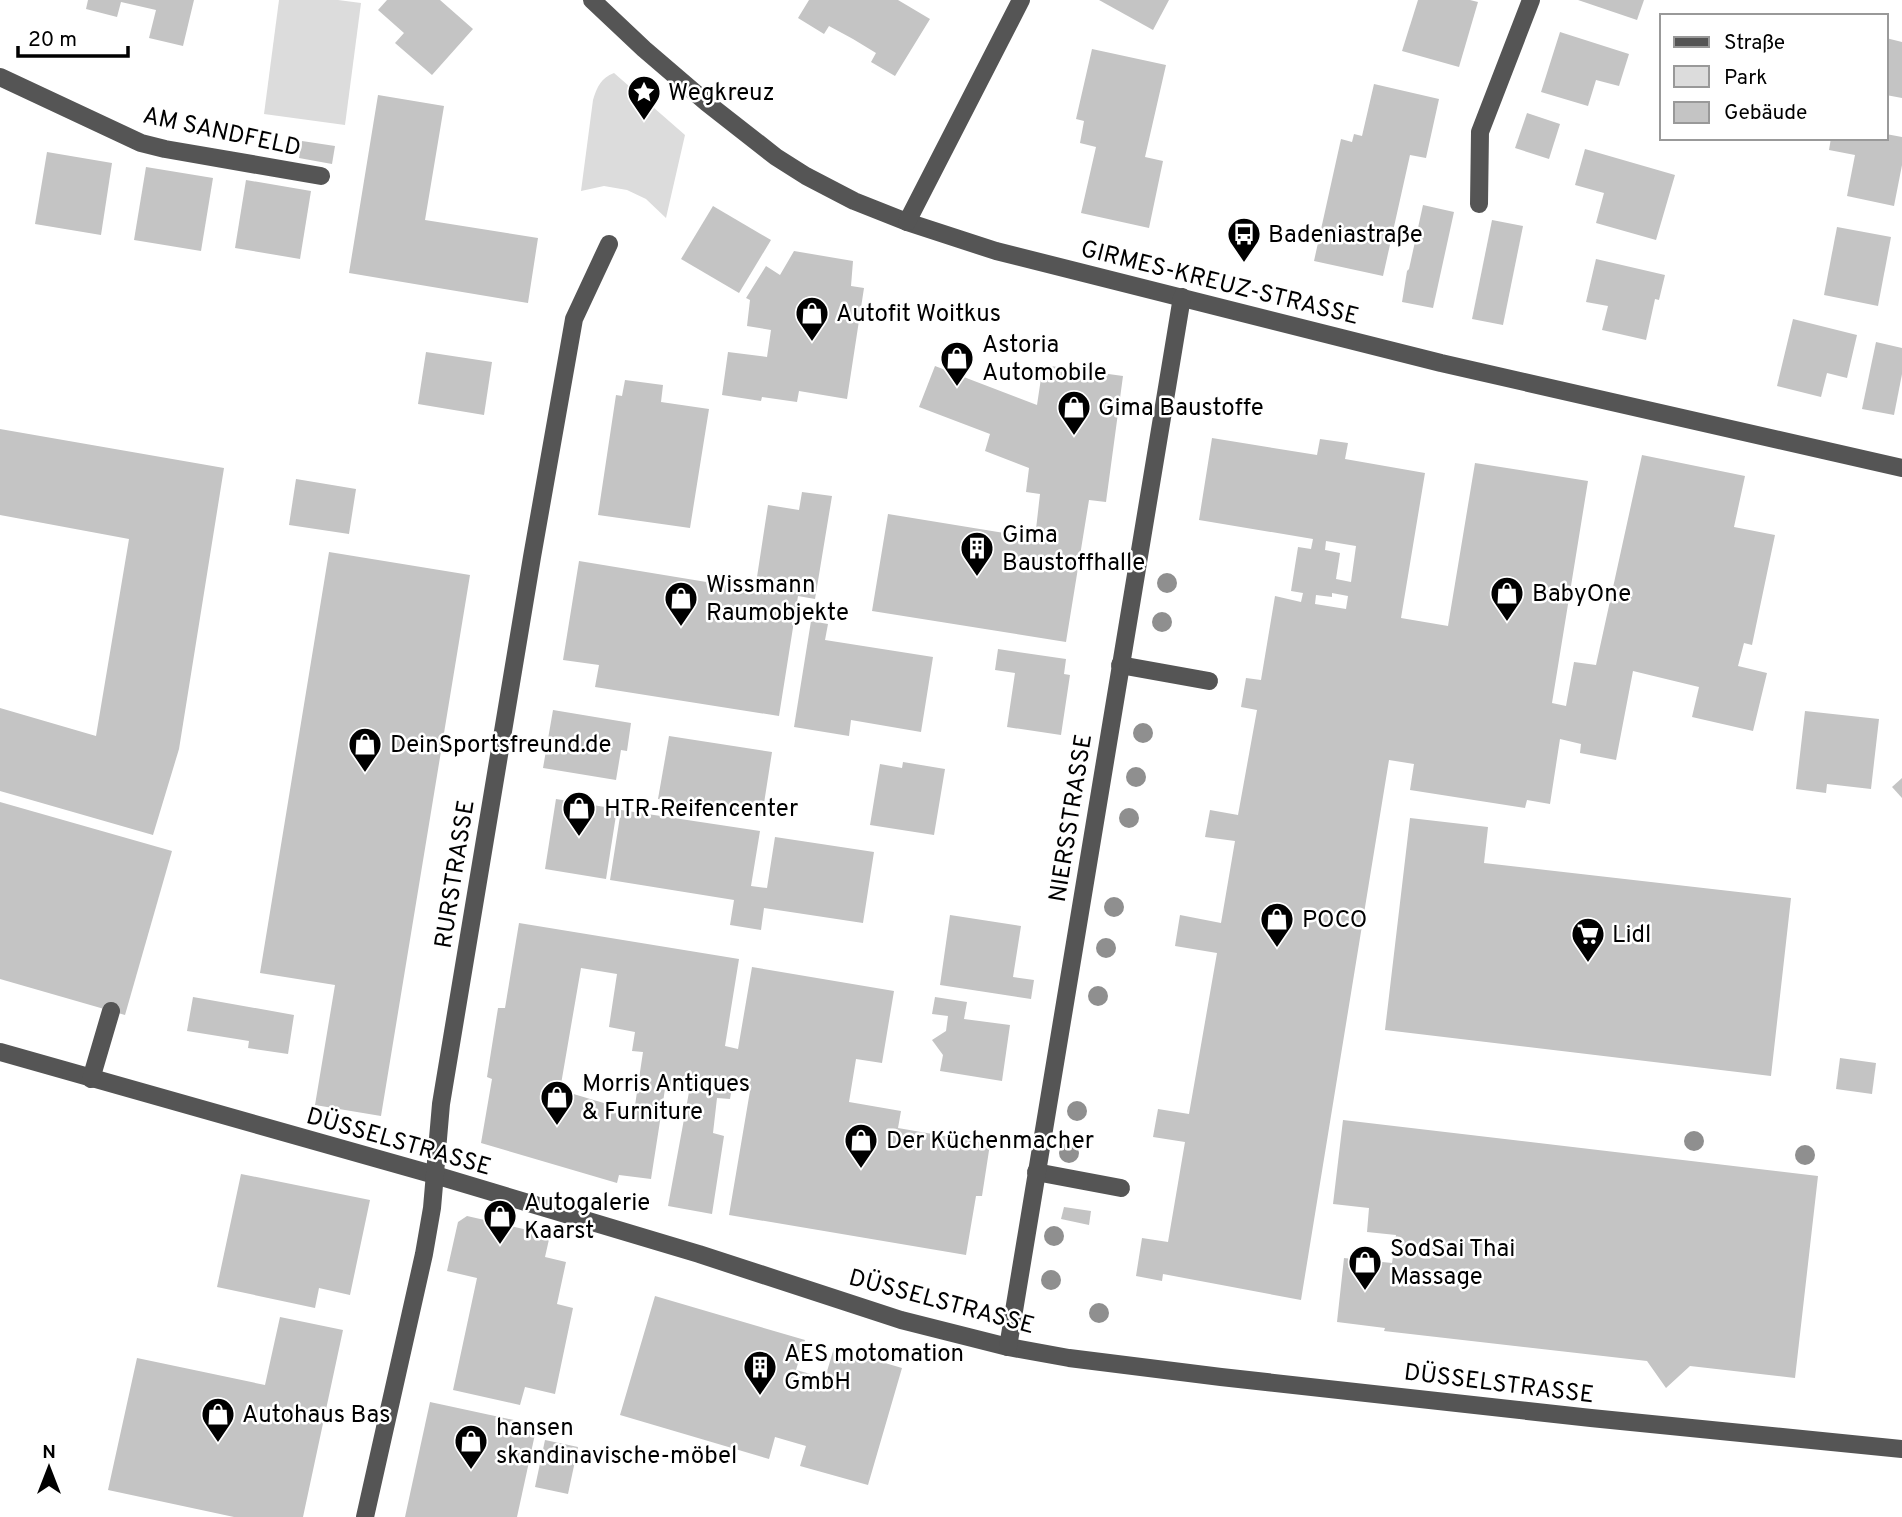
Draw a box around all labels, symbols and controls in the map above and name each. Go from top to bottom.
scale bar [18,14,128,58]
legend [1660,14,1888,140]
text: 20 m [28,27,77,54]
text: Straße [1724,30,1785,57]
text: Park [1724,65,1767,92]
place icon: Wegkreuz [625,73,663,122]
place label: Wegkreuz [668,79,775,109]
text: Gebäude [1724,100,1807,127]
street label: AM SANDFELD [140,102,303,164]
bus stop icon: Badeniastraße [1225,215,1263,264]
place label: Badeniastraße [1268,221,1423,251]
street label: GIRMES-KREUZ-STRASSE [1077,235,1362,333]
shop icon: Autofit Woitkus [793,294,831,343]
place label: Autofit Woitkus [836,300,1001,330]
place label: Astoria Automobile [982,331,1107,389]
shop icon: Astoria Automobile [938,339,976,388]
shop icon: Gima Baustoffe [1055,388,1093,437]
place label: Gima Baustoffe [1098,394,1264,424]
place label: Gima Baustoffhalle [1002,521,1145,579]
building icon: Gima Baustoffhalle [958,529,996,578]
place label: Wissmann Raumobjekte [706,571,849,629]
shop icon: BabyOne [1488,574,1526,623]
shop icon: Wissmann Raumobjekte [662,579,700,628]
place label: BabyOne [1532,580,1631,610]
shop icon: DeinSportsfreund.de [346,725,384,774]
place label: DeinSportsfreund.de [390,731,611,761]
street label: NIERSSTRASSE [1044,732,1100,905]
shop icon: HTR-Reifencenter [560,789,598,838]
place label: HTR-Reifencenter [604,795,798,825]
street label: RURSTRASSE [429,798,483,951]
shop icon: POCO [1258,900,1296,949]
place label: POCO [1302,906,1367,936]
supermarket icon: Lidl [1569,915,1607,964]
place label: Lidl [1612,921,1651,951]
place label: Morris Antiques & Furniture [582,1070,750,1128]
shop icon: Morris Antiques & Furniture [538,1078,576,1127]
street label: DÜSSELSTRASSE [302,1100,495,1184]
shop icon: Der Küchenmacher [842,1121,880,1170]
place label: Der Küchenmacher [886,1127,1094,1157]
place label: Autogalerie Kaarst [524,1189,650,1247]
shop icon: Autogalerie Kaarst [481,1197,519,1246]
place label: SodSai Thai Massage [1390,1235,1515,1293]
shop icon: SodSai Thai Massage [1346,1243,1384,1292]
street label: DÜSSELSTRASSE [845,1262,1038,1342]
place label: AES motomation GmbH [784,1340,964,1398]
building icon: AES motomation GmbH [741,1348,779,1397]
street label: DÜSSELSTRASSE [1402,1356,1596,1412]
shop icon: Autohaus Bas [199,1395,237,1444]
place label: Autohaus Bas [242,1401,390,1431]
place label: hansen skandinavische-möbel [496,1414,737,1472]
shop icon: hansen skandinavische-möbel [452,1422,490,1471]
north arrow [14,1433,84,1503]
text: N [42,1441,56,1465]

